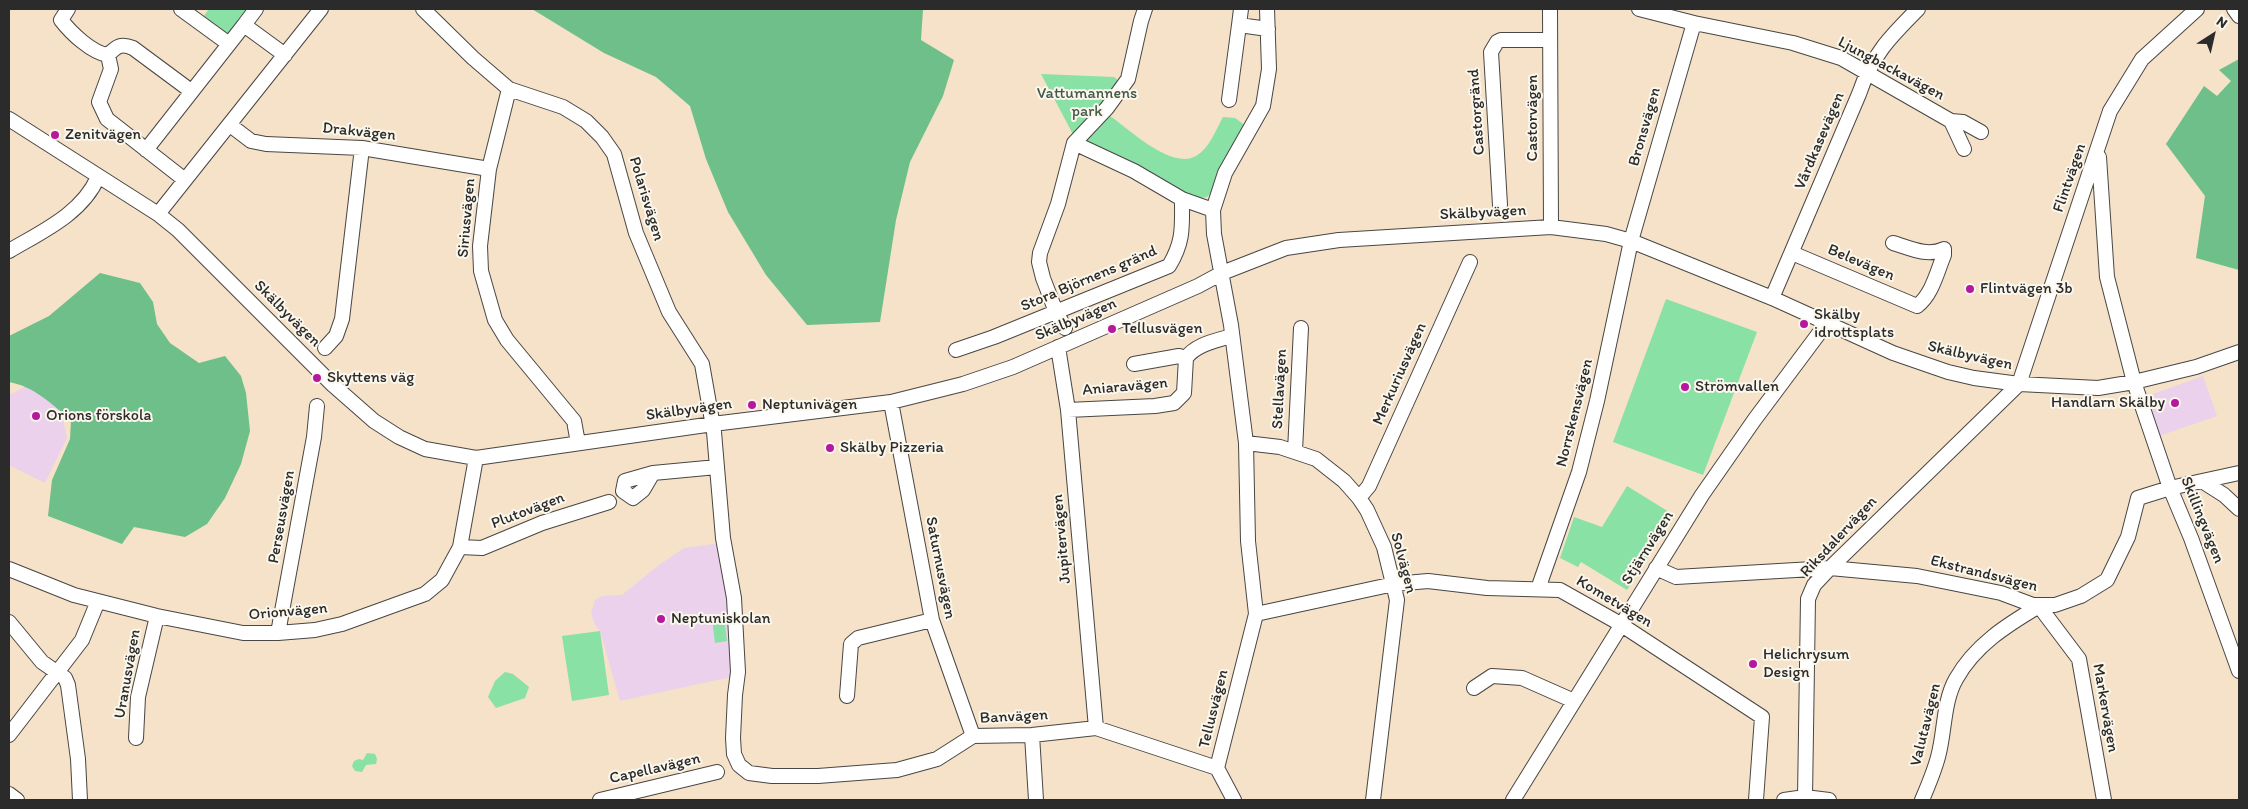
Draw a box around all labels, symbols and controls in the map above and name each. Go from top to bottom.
north arrow [2188,10,2238,60]
text: N [2213,13,2231,32]
street label: Ljungbackavägen [1834,33,1948,105]
street label: Castorgränd [1464,68,1490,156]
street label: Castorvägen [1523,75,1543,161]
park label: Vattumannens park [1037,84,1137,122]
street label: Bronsvägen [1625,85,1665,169]
street label: Vårdkasevägen [1791,89,1849,193]
street label: Drakvägen [321,119,397,145]
place label: Zenitvägen [65,125,141,145]
marker: Zenitvägen [49,129,61,141]
street label: Flintvägen [2049,141,2091,215]
street label: Polarisvägen [624,155,668,243]
street label: Siriusvägen [454,177,480,259]
street label: Skälbyvägen [1439,201,1527,225]
street label: Belevägen [1825,240,1897,286]
street label: Stora Björnens gränd [1018,242,1160,316]
street label: Skälbyvägen [250,277,324,351]
place label: Flintvägen 3b [1980,279,2072,299]
marker: Flintvägen 3b [1964,283,1976,295]
street label: Skälbyvägen [1032,294,1120,346]
place label: Skälby idrottsplats [1814,305,1894,343]
marker: Skälby idrottsplats [1798,318,1810,330]
place label: Tellusvägen [1122,319,1203,339]
street label: Merkuriusvägen [1369,320,1431,428]
marker: Tellusvägen [1106,323,1118,335]
street label: Skälbyvägen [1926,337,2014,375]
street label: Stellavägen [1268,348,1292,430]
street label: Norrskensvägen [1552,357,1598,469]
place label: Skyttens väg [327,368,414,388]
marker: Skyttens väg [311,372,323,384]
street label: Aniaravägen [1081,374,1169,400]
place label: Strömvallen [1695,377,1779,397]
marker: Strömvallen [1679,381,1691,393]
place label: Handlarn Skälby [2051,393,2165,413]
street label: Skälbyvägen [645,394,733,426]
place label: Neptunivägen [762,395,857,415]
marker: Handlarn Skälby [2169,397,2181,409]
marker: Neptunivägen [746,399,758,411]
place label: Orions förskola [46,406,151,426]
marker: Orions förskola [30,410,42,422]
place label: Skälby Pizzeria [840,438,944,458]
marker: Skälby Pizzeria [824,442,836,454]
street label: Perseusvägen [264,469,300,565]
street label: Skillingvägen [2176,474,2228,566]
street label: Plutovägen [489,488,567,534]
street label: Riksdalervägen [1796,492,1882,582]
street label: Jupitervägen [1049,494,1075,584]
street label: Stjärnvägen [1618,508,1678,588]
street label: Saturnusvägen [921,515,959,621]
street label: Solvägen [1386,530,1420,596]
street label: Ekstrandsvägen [1928,551,2040,597]
street label: Kometvägen [1572,572,1656,632]
street label: Orionvägen [248,599,328,625]
place label: Neptuniskolan [671,609,771,629]
marker: Neptuniskolan [655,613,667,625]
street label: Uranusvägen [111,628,145,720]
place label: Helichrysum Design [1763,645,1850,683]
marker: Helichrysum Design [1747,658,1759,670]
street label: Markervägen [2088,662,2122,754]
street label: Tellusvägen [1195,668,1233,750]
street label: Valutavägen [1906,682,1946,768]
street label: Banvägen [979,706,1049,728]
street label: Capellavägen [608,749,702,789]

